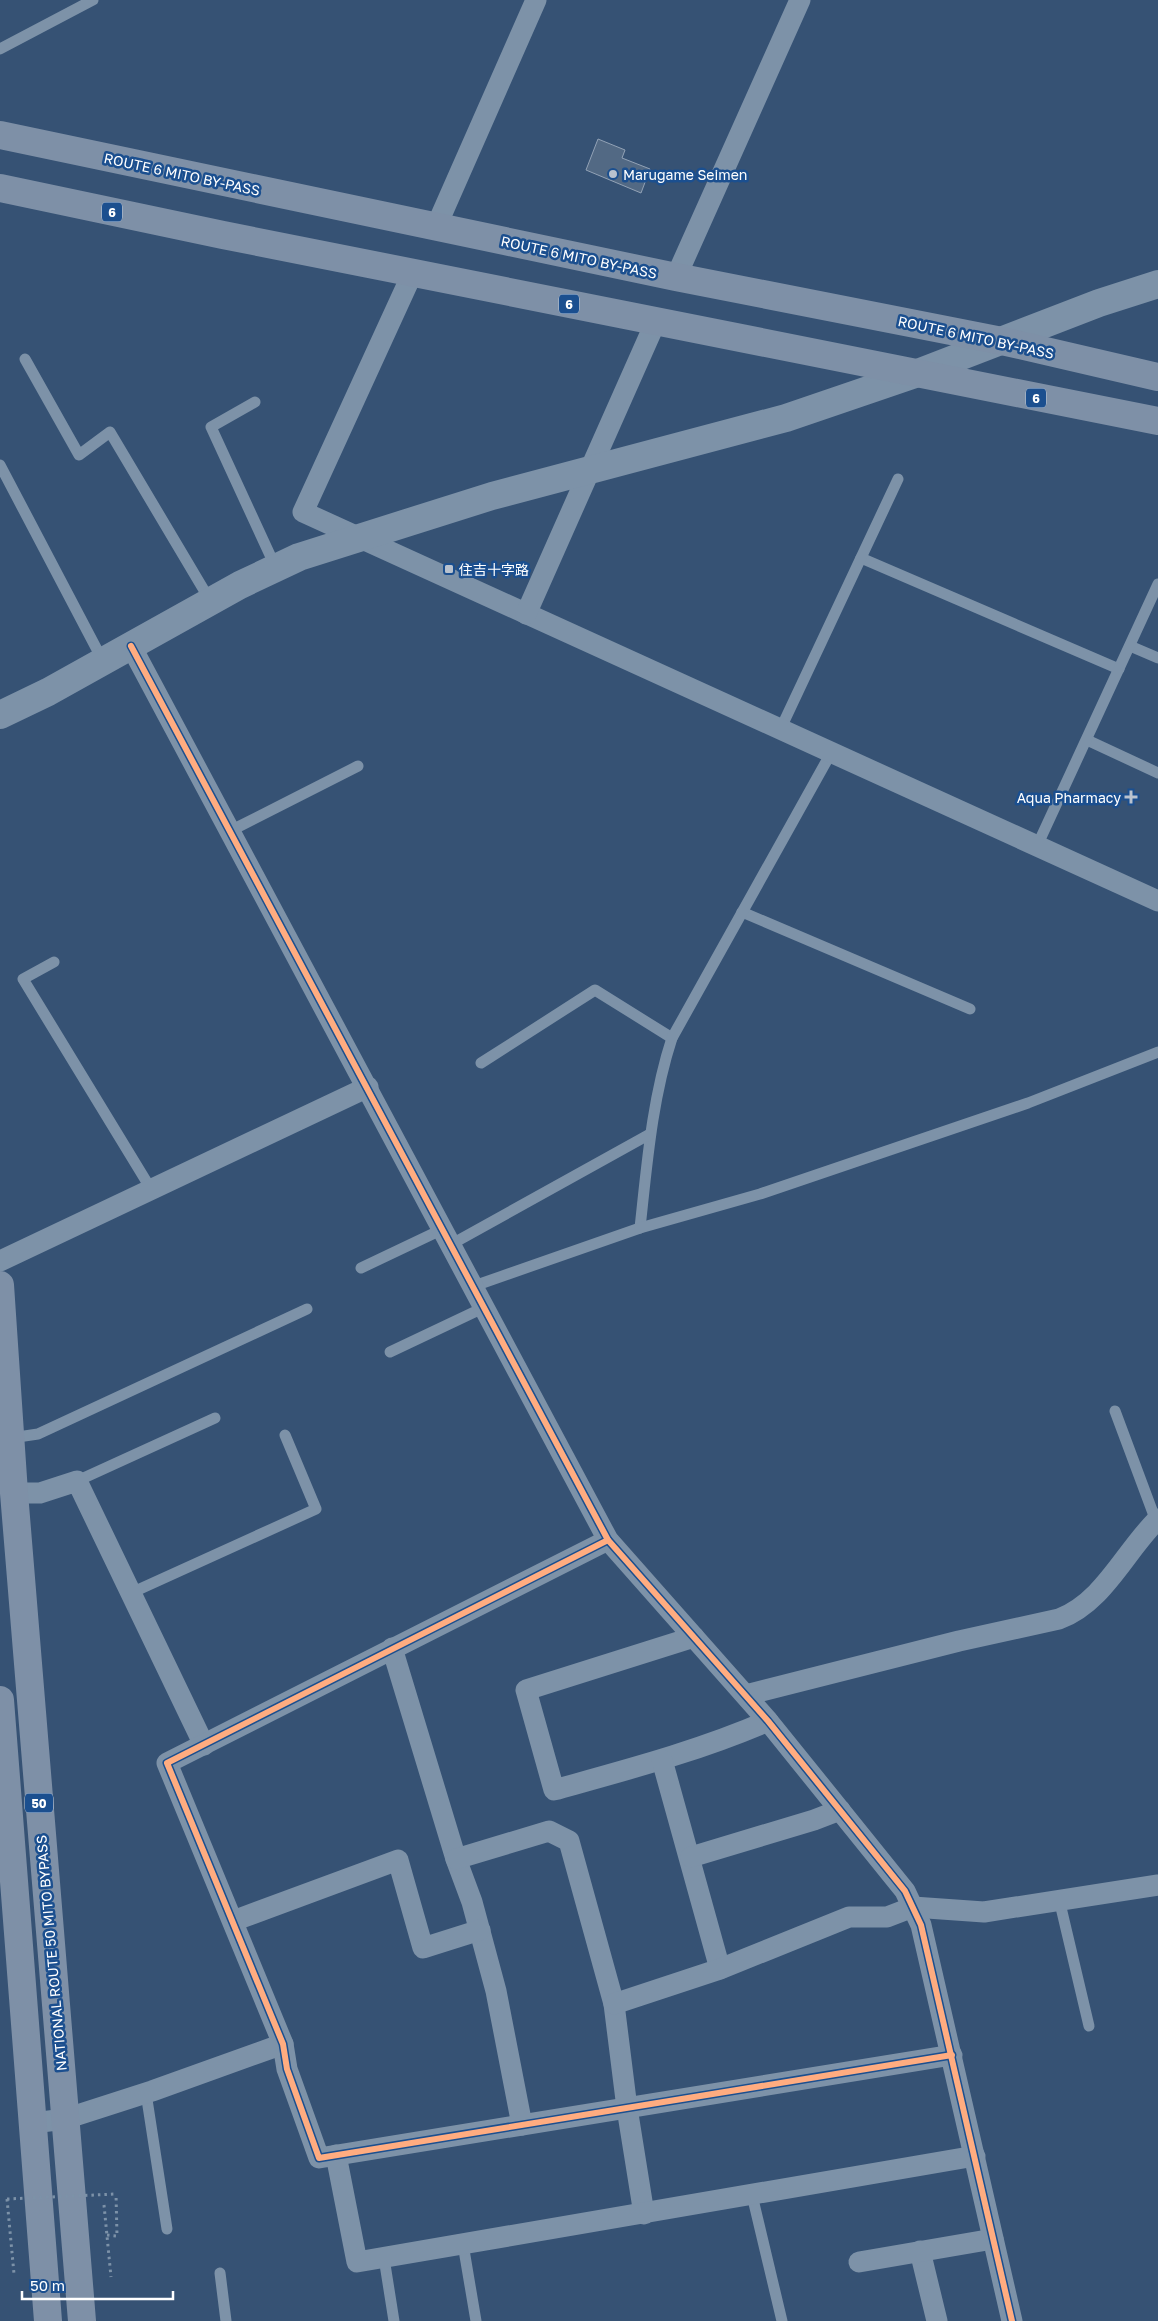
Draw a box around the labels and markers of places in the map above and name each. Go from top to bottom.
place label: Marugame Seimen [623,166,747,183]
marker: Marugame Seimen [607,168,619,180]
place label: 住吉十字路 [459,561,529,578]
marker: 住吉十字路 [443,563,455,575]
place label: Aqua Pharmacy [1017,789,1121,806]
marker: Aqua Pharmacy [1125,791,1137,803]

